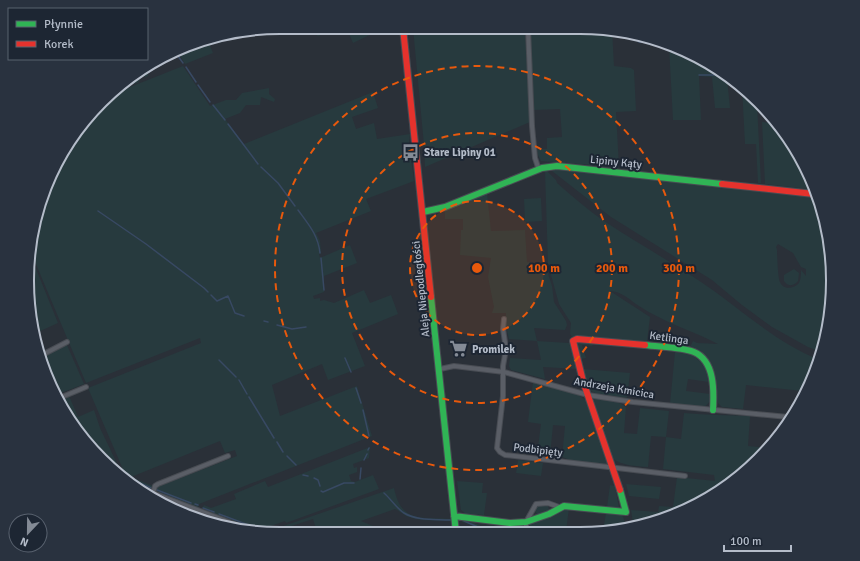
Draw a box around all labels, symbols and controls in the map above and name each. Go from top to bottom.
legend [8,8,148,60]
text: Płynnie [44,17,83,32]
text: Korek [44,37,73,52]
bus stop icon: Stare Lipiny 01 [401,142,421,162]
place label: Stare Lipiny 01 [424,146,496,159]
street label: Lipiny Kąty [590,153,643,171]
street label: Aleja Niepodległości [409,240,433,338]
centre of rings [470,261,484,275]
text: 100 m [528,261,560,276]
text: 200 m [596,261,628,276]
text: 300 m [663,261,695,276]
street label: Ketlinga [649,329,690,347]
supermarket icon: Promilek [449,339,469,359]
place label: Promilek [472,343,515,356]
street label: Andrzeja Kmicica [573,375,656,402]
street label: Podbipięty [513,441,564,460]
north arrow [8,513,48,553]
scale bar [724,527,791,553]
text: N [18,534,30,549]
text: 100 m [730,534,762,549]

